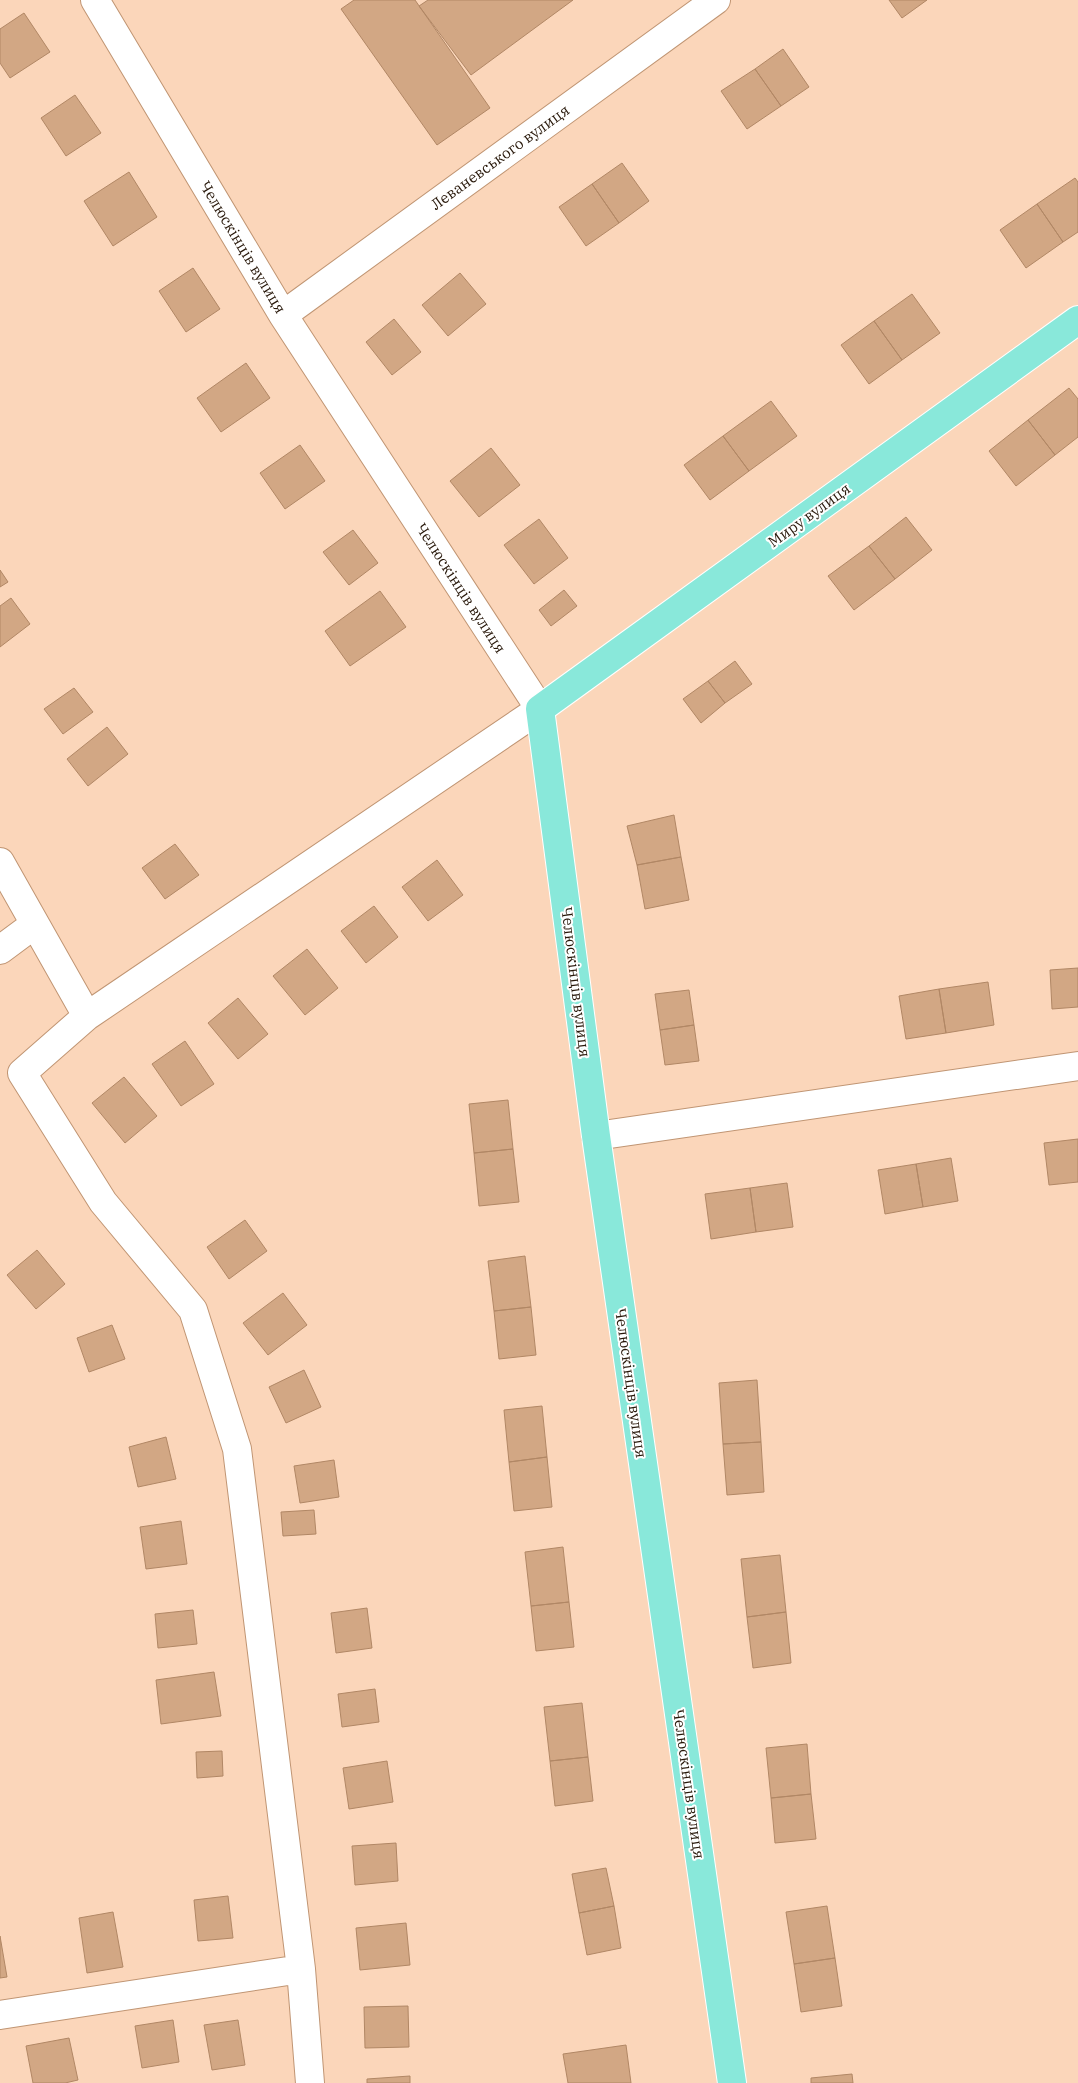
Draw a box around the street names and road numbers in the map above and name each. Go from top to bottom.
street label: Леваневського вулиця [427,100,573,214]
street label: Челюскінців вулиця [196,177,290,317]
street label: Миру вулиця [764,479,854,551]
street label: Челюскінців вулиця [412,519,510,657]
street label: Челюскінців вулиця [557,906,595,1058]
street label: Челюскінців вулиця [611,1307,651,1459]
street label: Челюскінців вулиця [669,1708,709,1860]

